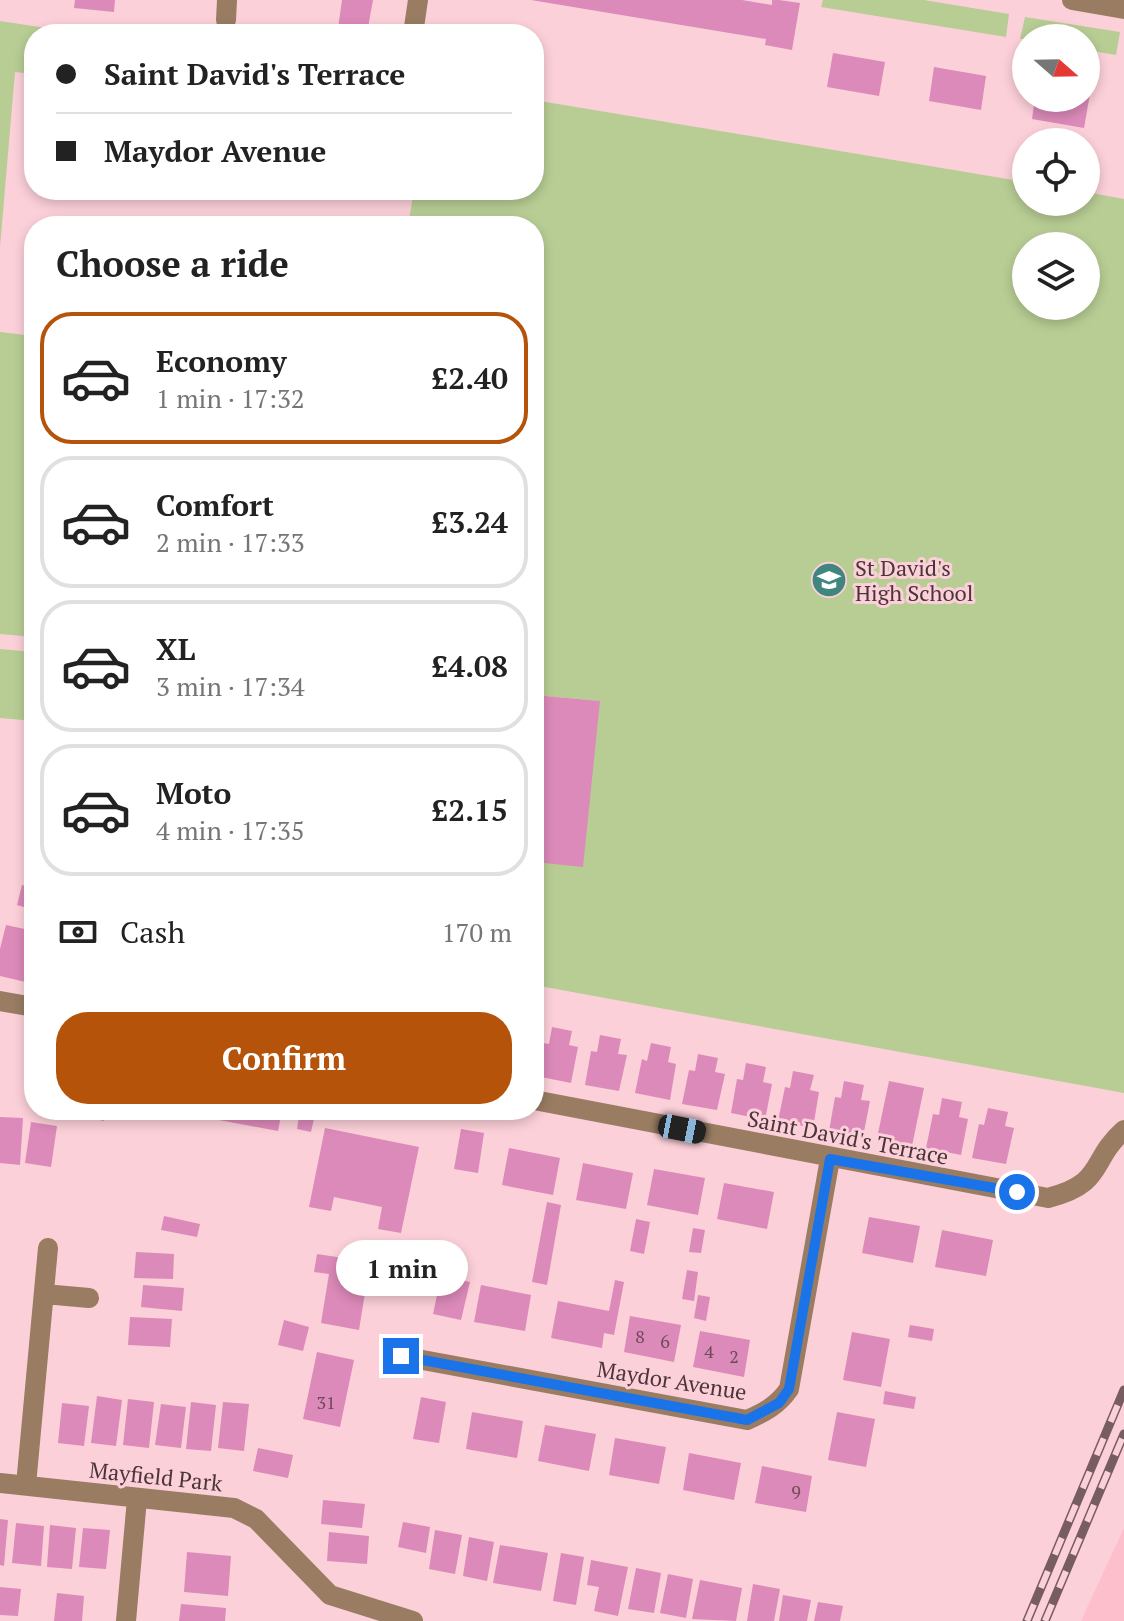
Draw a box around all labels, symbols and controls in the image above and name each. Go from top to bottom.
north arrow [1012,24,1100,112]
map controls [1012,24,1100,320]
text: Saint David's Terrace [104,54,405,94]
button: locate [1012,128,1100,216]
text: Maydor Avenue [104,131,326,171]
button: layers [1012,232,1100,320]
text: Choose a ride [56,240,289,287]
text: Economy [156,341,287,381]
icon: car [60,342,132,414]
text: £2.40 [431,358,508,398]
text: 1 min · 17:32 [156,381,305,415]
text: Comfort [156,485,274,525]
icon: car [60,486,132,558]
text: £3.24 [431,502,508,542]
text: 2 min · 17:33 [156,525,305,559]
place label: St David's High School [855,553,973,607]
school or university icon: St David's High School [810,561,848,599]
text: XL [156,629,195,669]
icon: car [60,630,132,702]
text: £4.08 [431,646,508,686]
text: 3 min · 17:34 [156,669,305,703]
text: Moto [156,773,231,813]
icon: car [60,774,132,846]
text: £2.15 [431,790,508,830]
text: 4 min · 17:35 [156,813,305,847]
icon: cash [56,910,100,954]
text: Cash [120,912,185,952]
text: 170 m [442,915,512,949]
button: Confirm [56,1012,512,1104]
street label: Saint David's Terrace [745,1103,951,1171]
car [656,1113,708,1145]
route start [999,1174,1035,1210]
callout: 1 min [335,1240,467,1296]
text: 1 min [366,1251,438,1285]
house number: 8 [635,1324,645,1348]
house number: 6 [660,1329,670,1353]
route end [383,1338,419,1374]
house number: 4 [704,1339,714,1363]
house number: 2 [729,1344,739,1368]
street label: Maydor Avenue [595,1354,749,1406]
house number: 31 [316,1390,336,1414]
street label: Mayfield Park [88,1455,225,1497]
house number: 9 [791,1479,801,1503]

